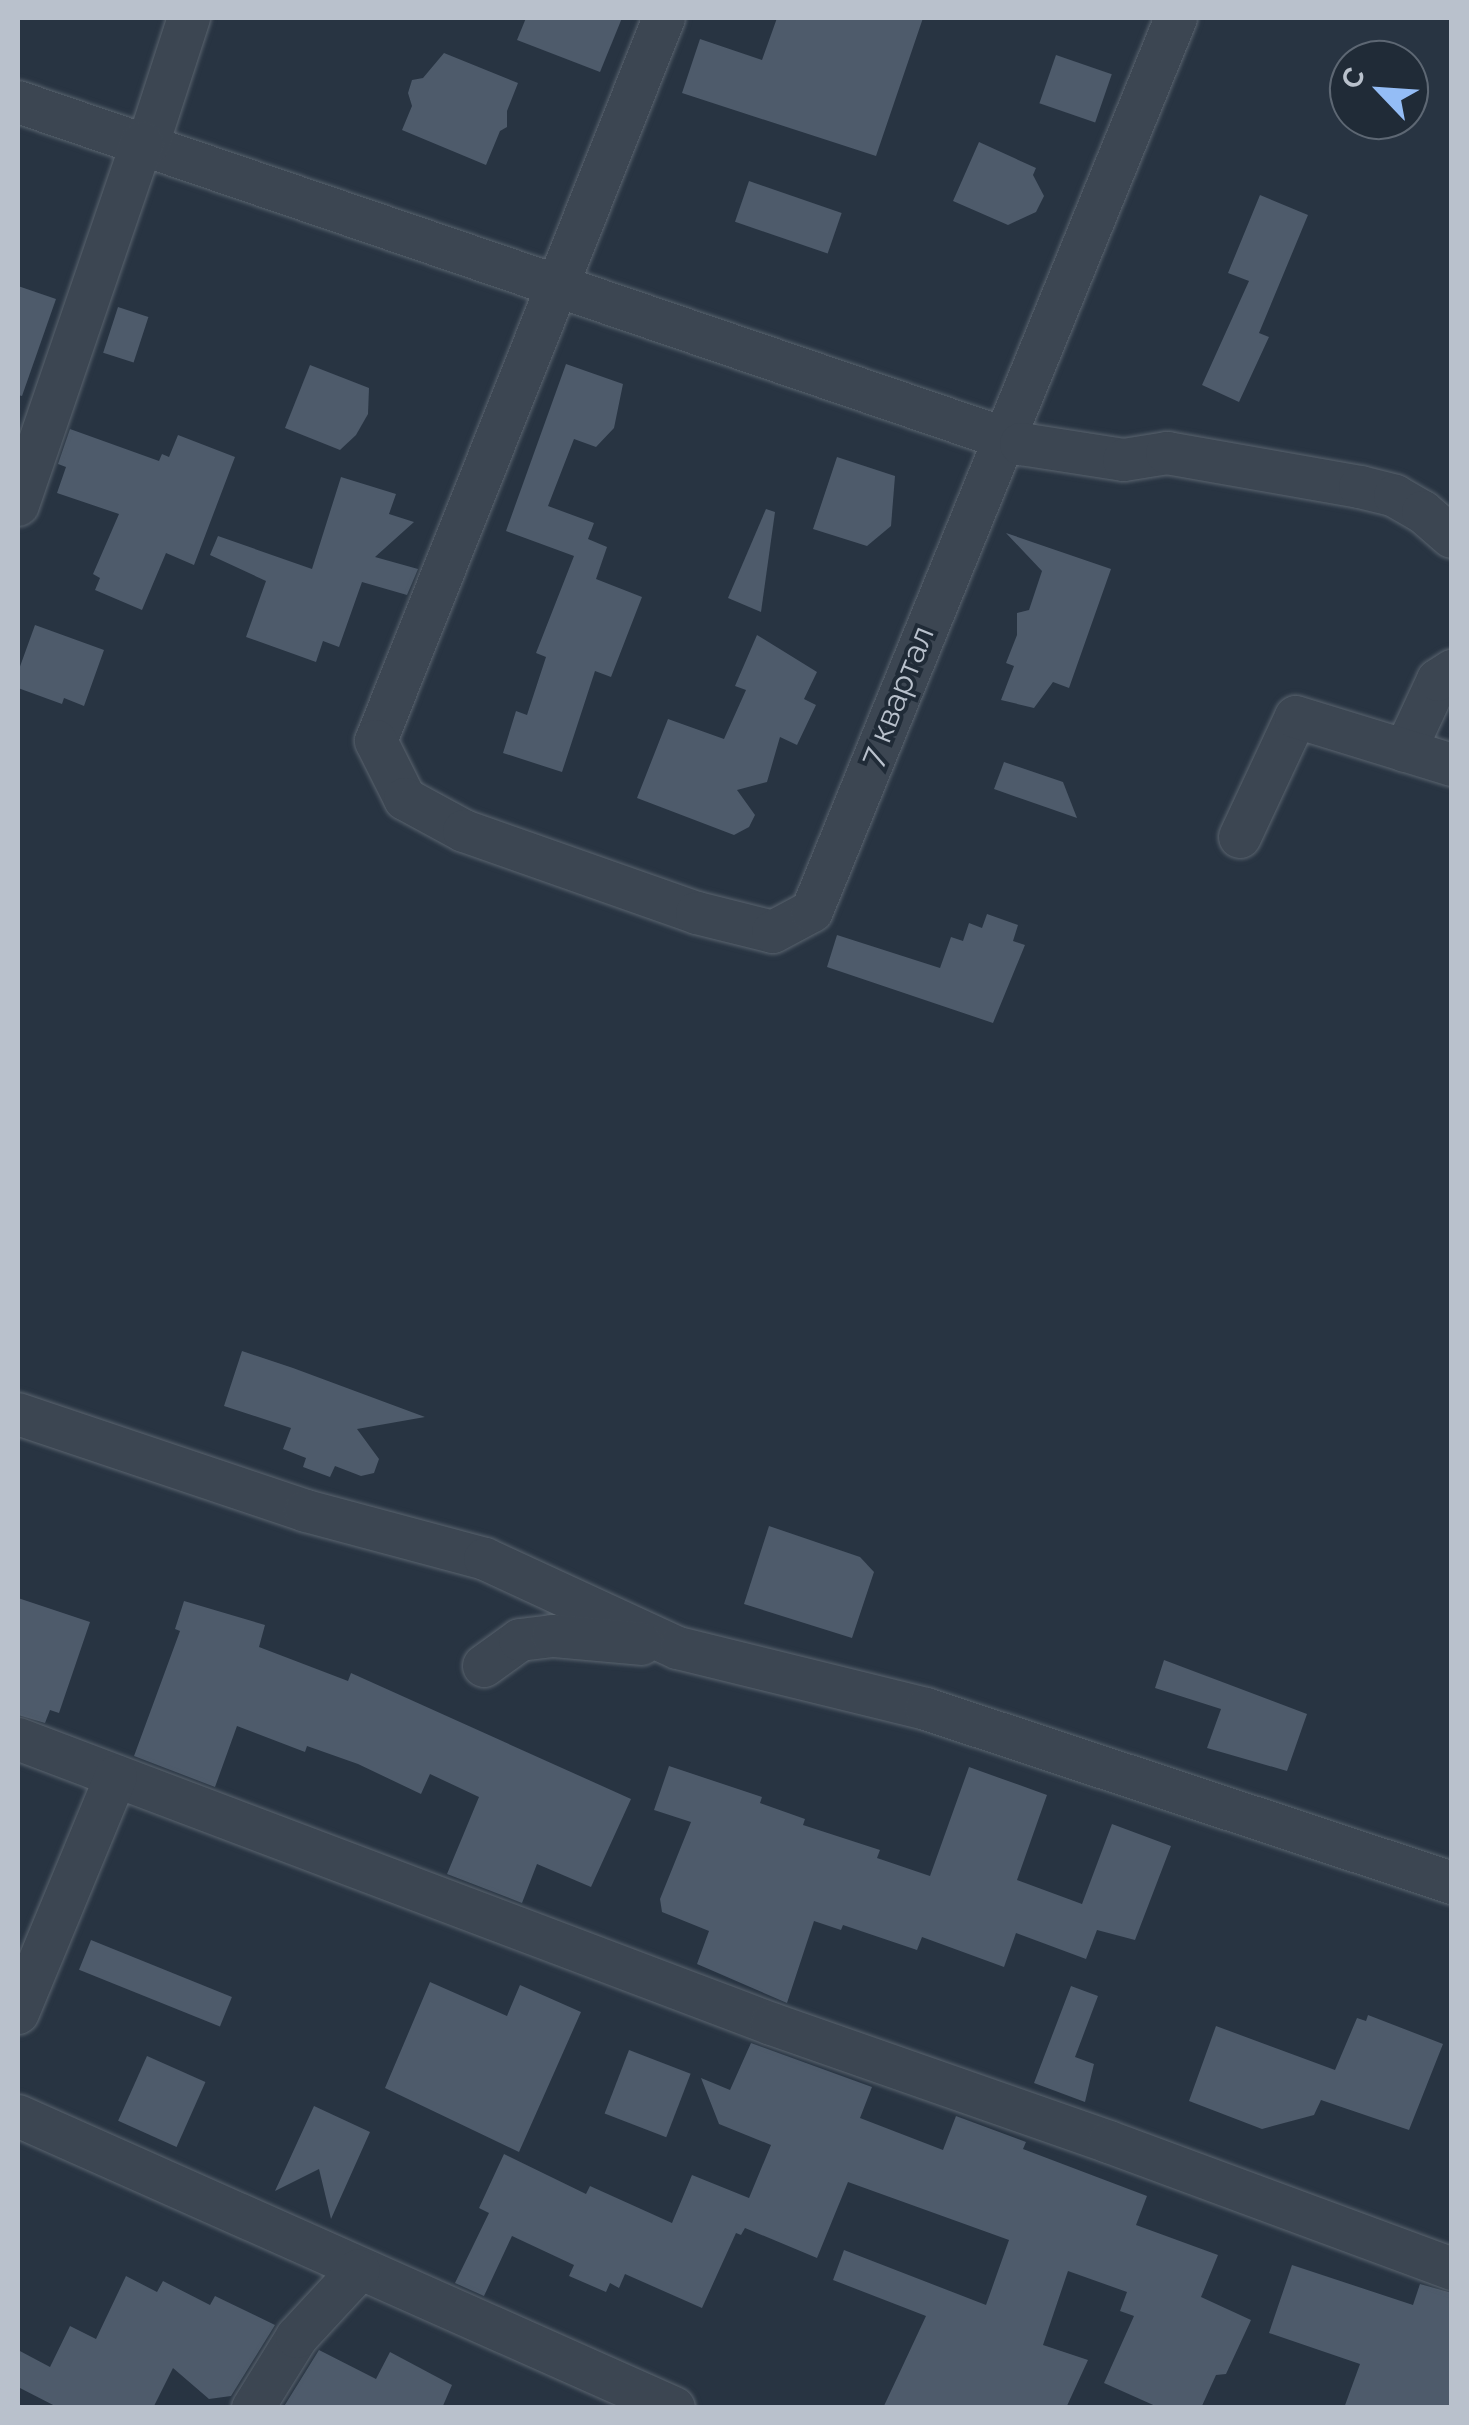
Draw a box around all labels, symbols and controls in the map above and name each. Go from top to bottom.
north arrow [1329,40,1429,140]
text: С [1334,62,1372,94]
street label: 7 квартал [852,621,942,771]

